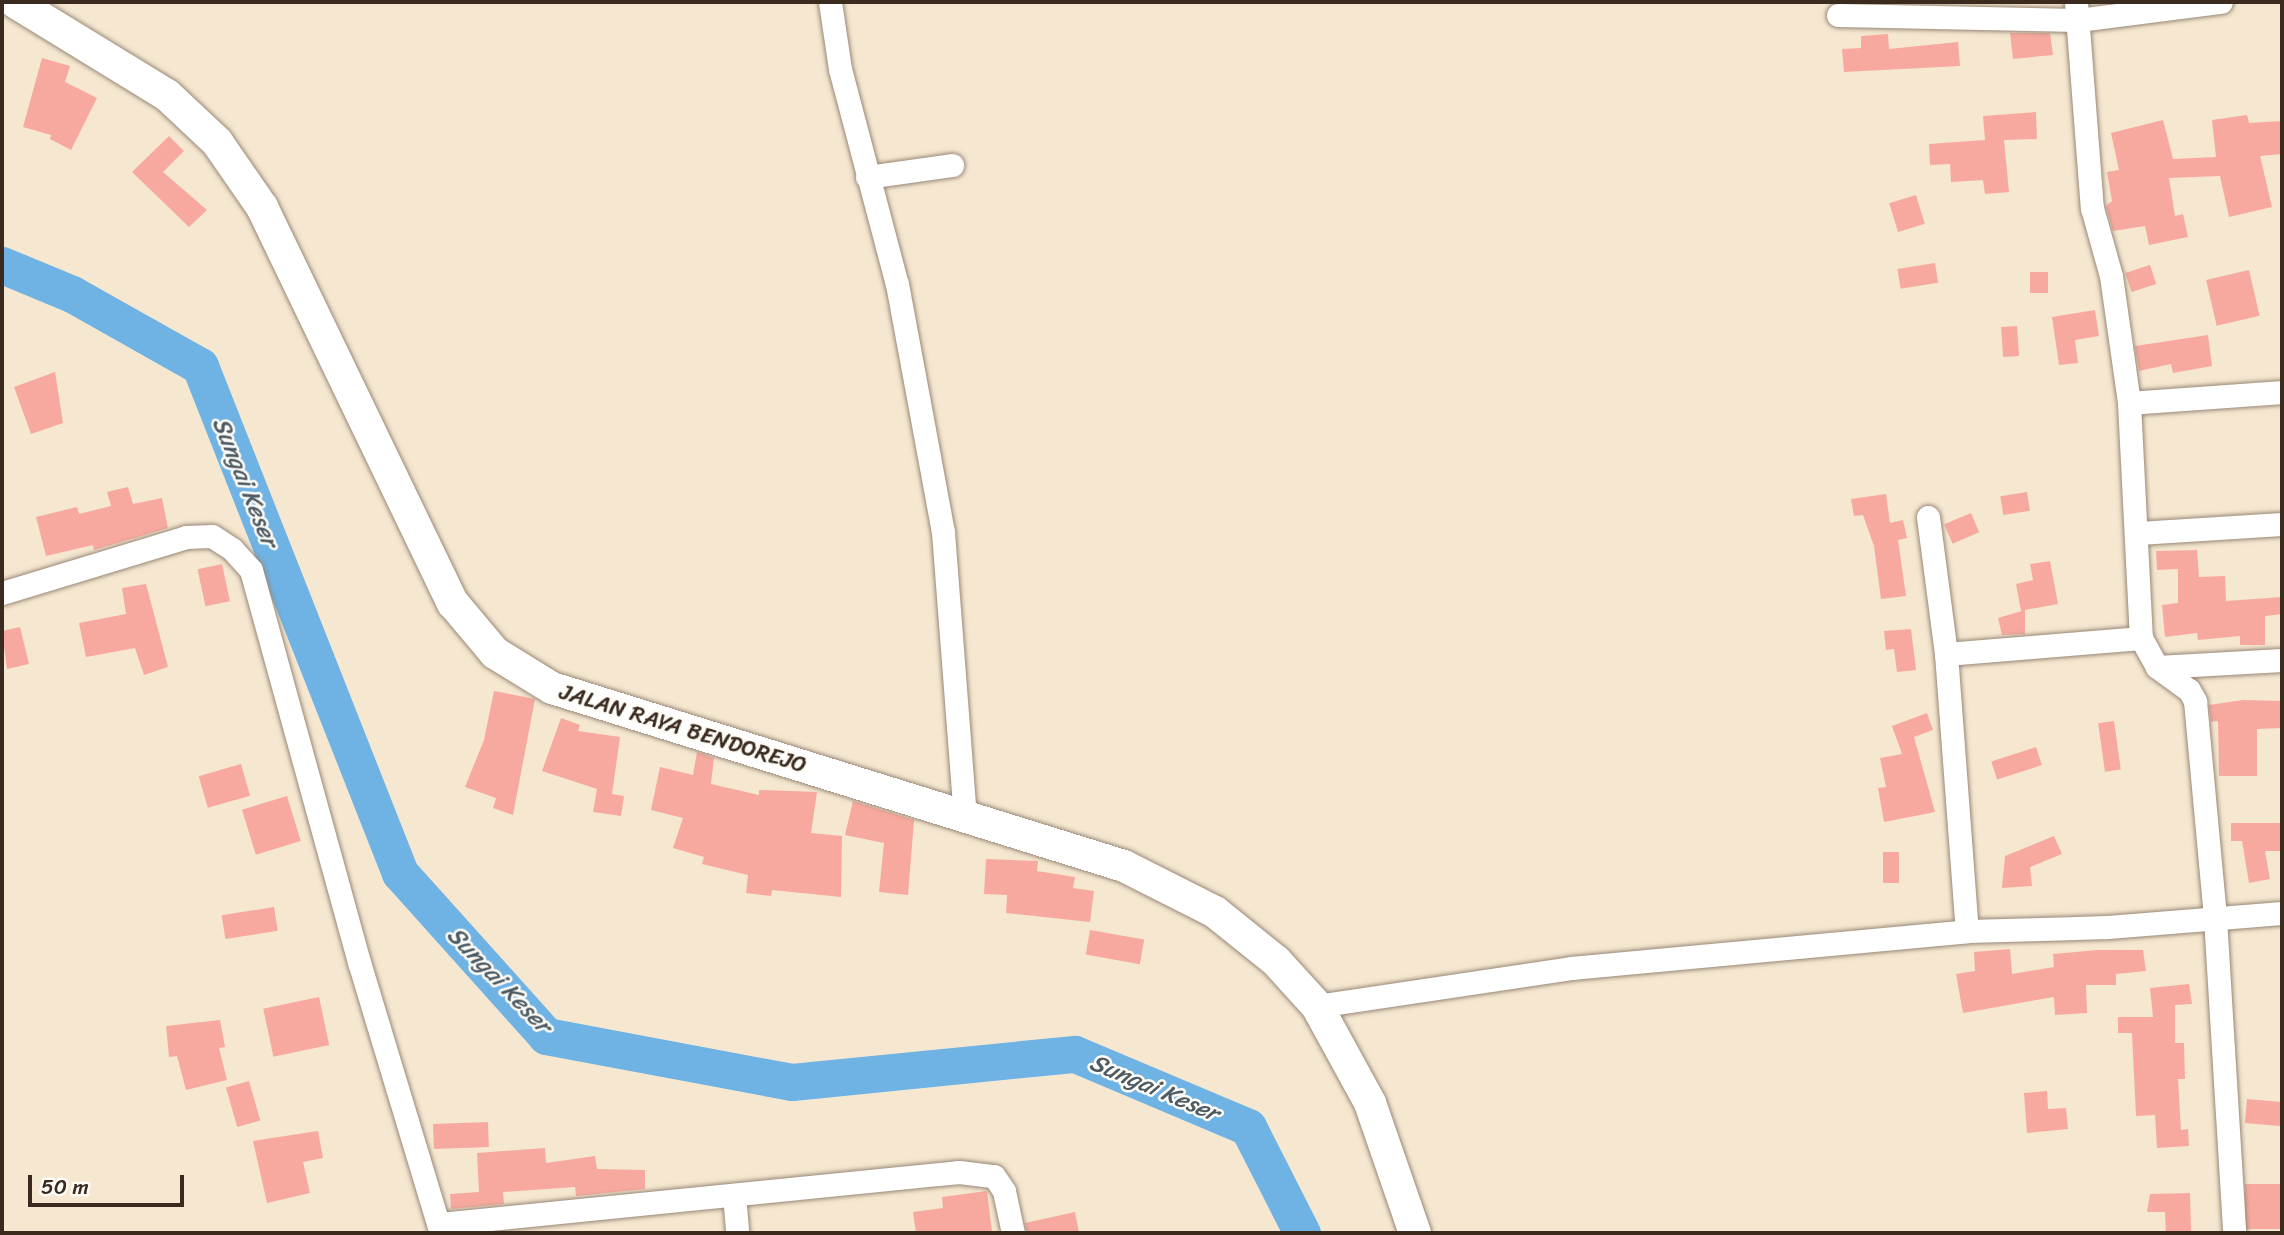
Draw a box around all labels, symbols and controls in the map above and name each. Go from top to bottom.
water label: Sungai Keser [206,413,284,551]
street label: JALAN RAYA BENDOREJO [557,678,809,780]
water label: Sungai Keser [441,920,557,1040]
water label: Sungai Keser [1085,1048,1223,1128]
scale bar [32,1162,187,1206]
text: 50 m [41,1168,89,1206]

